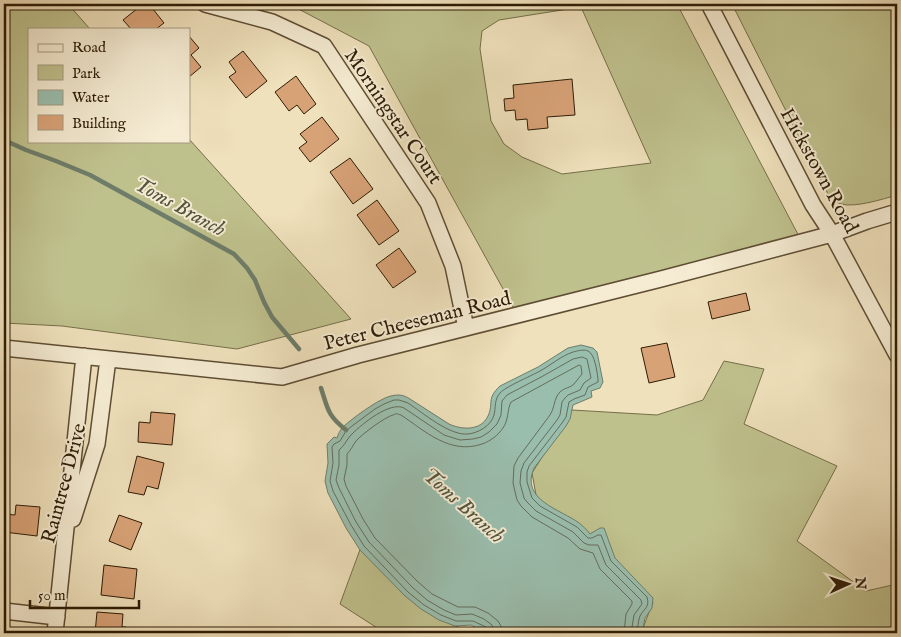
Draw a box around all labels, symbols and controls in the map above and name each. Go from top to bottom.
legend [28,28,190,142]
text: Road [72,38,107,57]
street label: Morningstar Court [338,44,447,189]
text: Park [72,64,102,83]
text: Water [72,88,110,107]
street label: Hickstown Road [774,104,864,238]
text: Building [72,114,127,133]
water label: Toms Branch [129,171,230,244]
street label: Peter Cheeseman Road [321,286,514,357]
street label: Raintree Drive [36,421,92,546]
water label: Toms Branch [416,462,510,550]
north arrow [824,560,874,610]
text: N [851,576,869,590]
scale bar [30,577,139,609]
text: 50 m [38,586,66,605]

